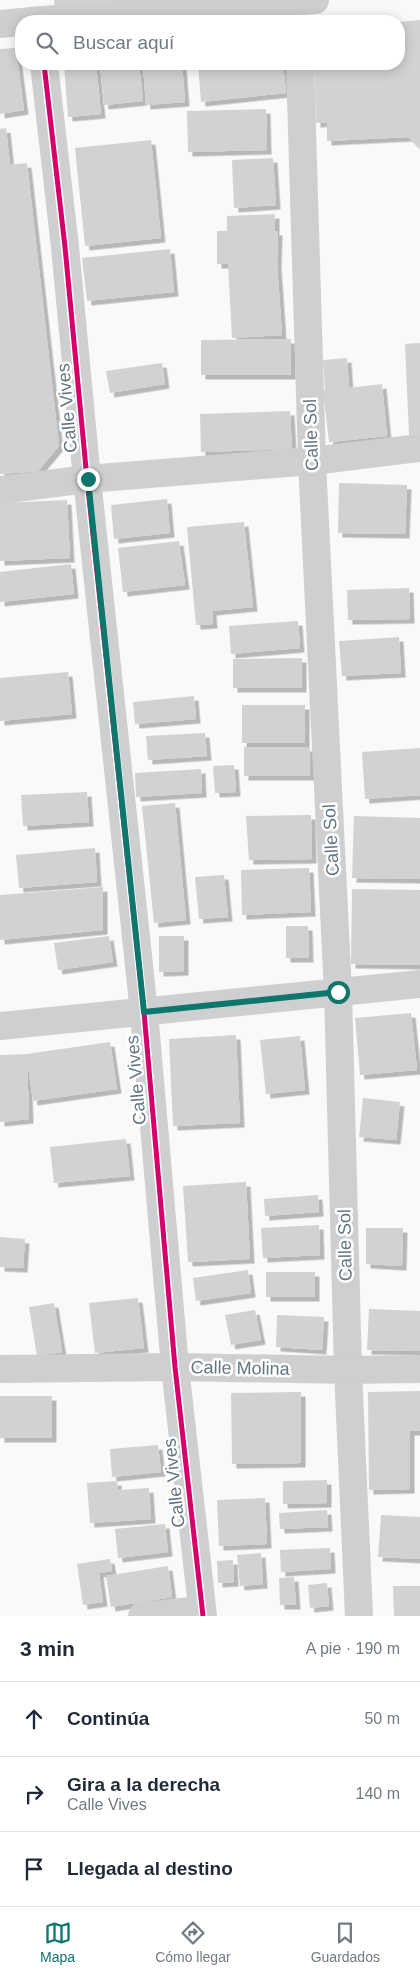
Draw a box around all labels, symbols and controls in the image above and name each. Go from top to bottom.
search box [15,15,405,70]
icon: search [33,29,61,57]
text: Buscar aquí [73,32,174,53]
street label: Calle Vives [53,362,81,454]
street label: Calle Sol [300,399,322,471]
route end [77,468,100,491]
street label: Calle Sol [319,804,343,876]
route start [327,981,350,1004]
street label: Calle Vives [122,1034,150,1126]
street label: Calle Sol [334,1209,356,1281]
street label: Calle Molina [190,1357,291,1379]
street label: Calle Vives [159,1437,189,1529]
text: 3 min [20,1637,75,1660]
text: A pie · 190 m [306,1640,400,1657]
icon: ahead [20,1705,48,1733]
text: Continúa [67,1708,149,1729]
text: 50 m [364,1710,400,1727]
text: Gira a la derecha [67,1774,220,1795]
icon: right [20,1780,48,1808]
text: 140 m [356,1785,400,1802]
text: Calle Vives [67,1796,147,1813]
icon: arrive [20,1855,48,1883]
text: Llegada al destino [67,1858,233,1879]
tab: Mapa [40,1919,75,1965]
tab: Cómo llegar [155,1919,231,1965]
tab: Guardados [311,1919,380,1965]

